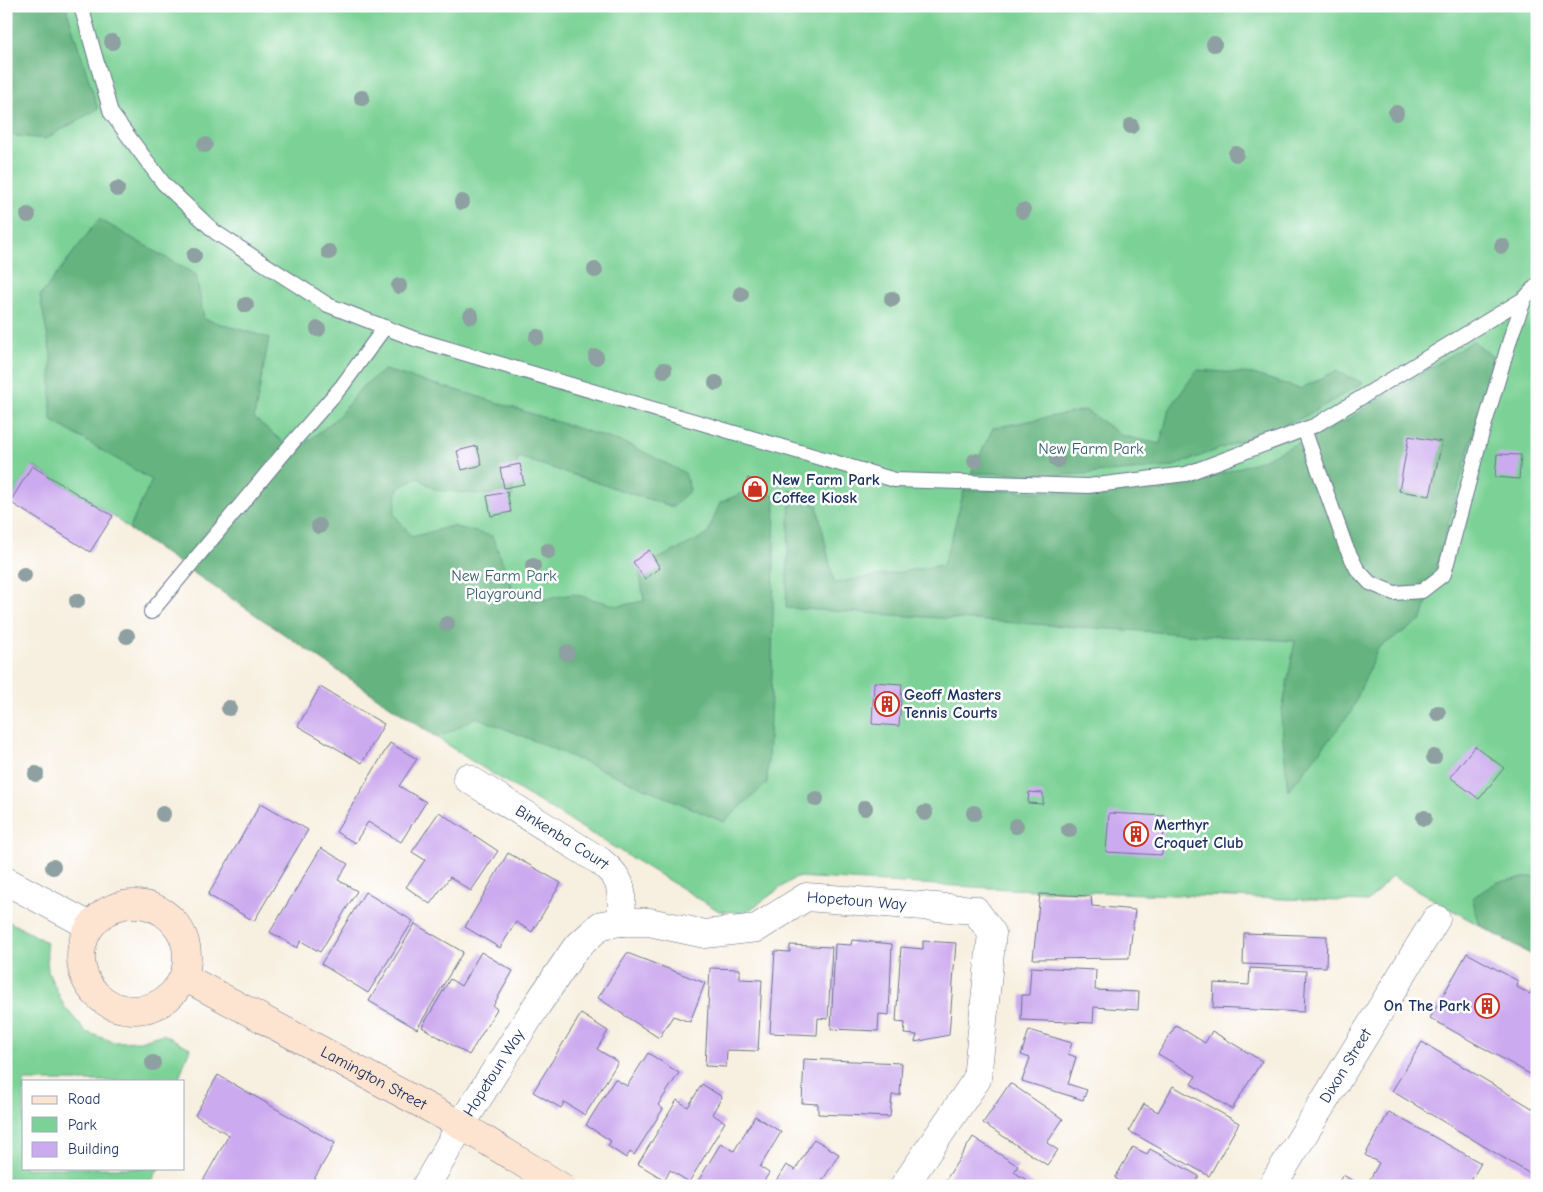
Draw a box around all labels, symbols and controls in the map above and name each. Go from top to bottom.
park label: New Farm Park [1038,440,1144,458]
place label: New Farm Park Coffee Kiosk [772,471,880,507]
shop icon: New Farm Park Coffee Kiosk [742,476,768,502]
park label: New Farm Park Playground [451,567,557,603]
place label: Geoff Masters Tennis Courts [904,686,1001,722]
building icon: Geoff Masters Tennis Courts [874,691,900,717]
street label: Binkenba Court [512,802,613,873]
place label: Merthyr Croquet Club [1154,816,1243,852]
building icon: Merthyr Croquet Club [1123,821,1149,847]
street label: Hopetoun Way [806,888,908,914]
building icon: On The Park [1474,993,1500,1019]
place label: On The Park [1384,997,1470,1015]
street label: Hopetoun Way [460,1025,529,1120]
street label: Dixon Street [1316,1025,1376,1106]
street label: Lamington Street [318,1043,430,1114]
legend [22,1080,185,1170]
text: Road [68,1090,100,1108]
text: Park [68,1116,97,1134]
text: Building [68,1140,119,1158]

